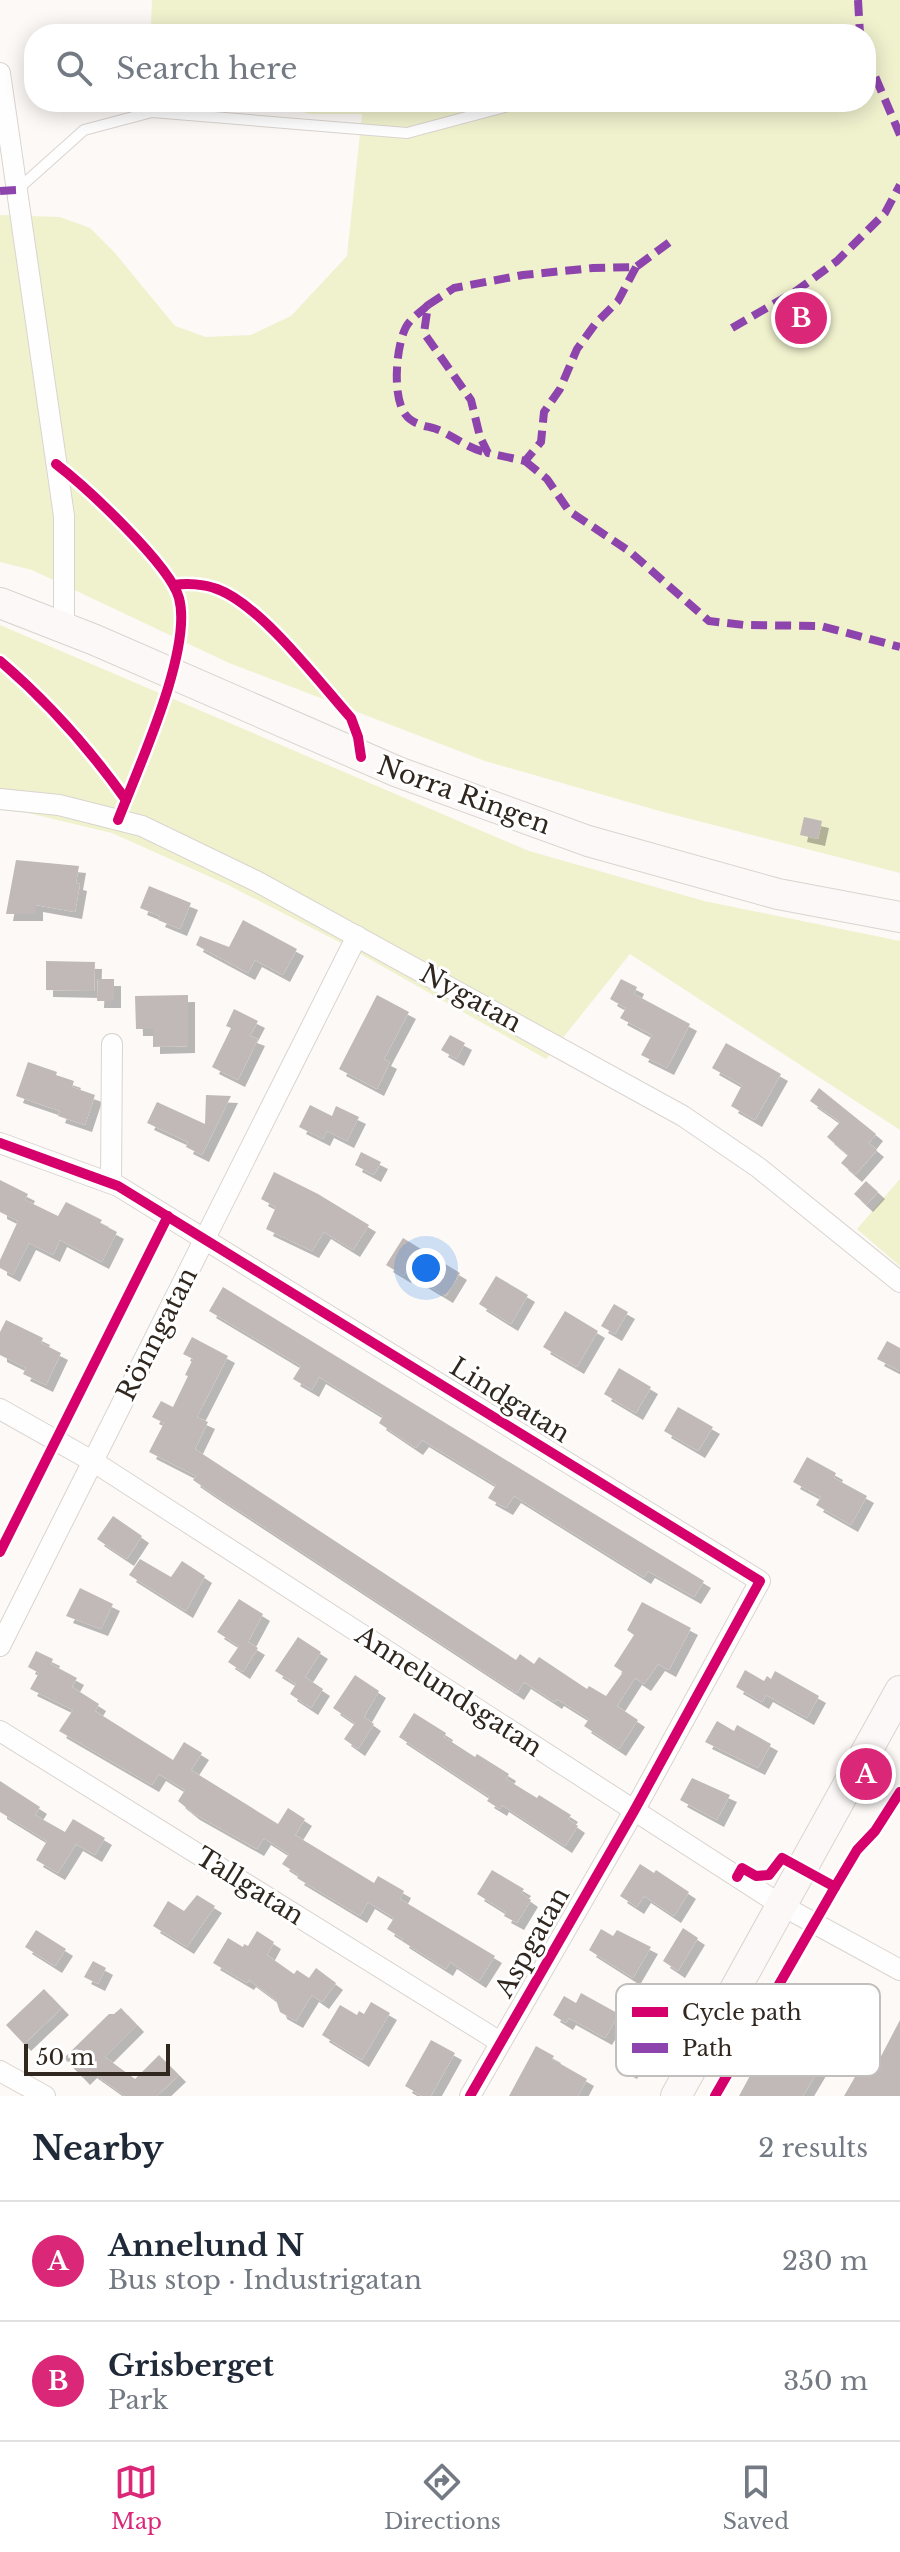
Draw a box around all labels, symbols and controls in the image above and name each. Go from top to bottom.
search box [24,24,876,112]
icon: search [52,46,96,90]
text: Search here [116,50,297,87]
pin: B [775,288,827,348]
street label: Norra Ringen [373,749,555,841]
street label: Nygatan [415,957,527,1039]
your location [406,1248,446,1288]
street label: Rönngatan [110,1262,204,1406]
street label: Lindgatan [444,1351,576,1449]
street label: Annelundsgatan [349,1618,548,1763]
pin: A [840,1744,892,1804]
street label: Tallgatan [190,1840,310,1932]
street label: Aspgatan [487,1881,576,2004]
legend [616,1984,880,2076]
text: Cycle path [682,1999,802,2026]
text: Path [682,2035,733,2062]
scale bar [24,2040,170,2076]
text: 50 m [36,2044,94,2071]
text: Nearby [32,2127,164,2169]
text: 2 results [758,2132,868,2164]
text: Annelund N [108,2227,304,2264]
text: A [47,2245,69,2277]
text: 230 m [782,2245,868,2277]
text: Bus stop · Industrigatan [108,2264,422,2296]
text: Grisberget [108,2347,274,2384]
text: B [48,2365,68,2397]
text: 350 m [783,2365,868,2397]
text: Park [108,2384,168,2416]
tab: Map [111,2460,162,2535]
tab: Directions [384,2460,501,2535]
tab: Saved [723,2460,789,2535]

